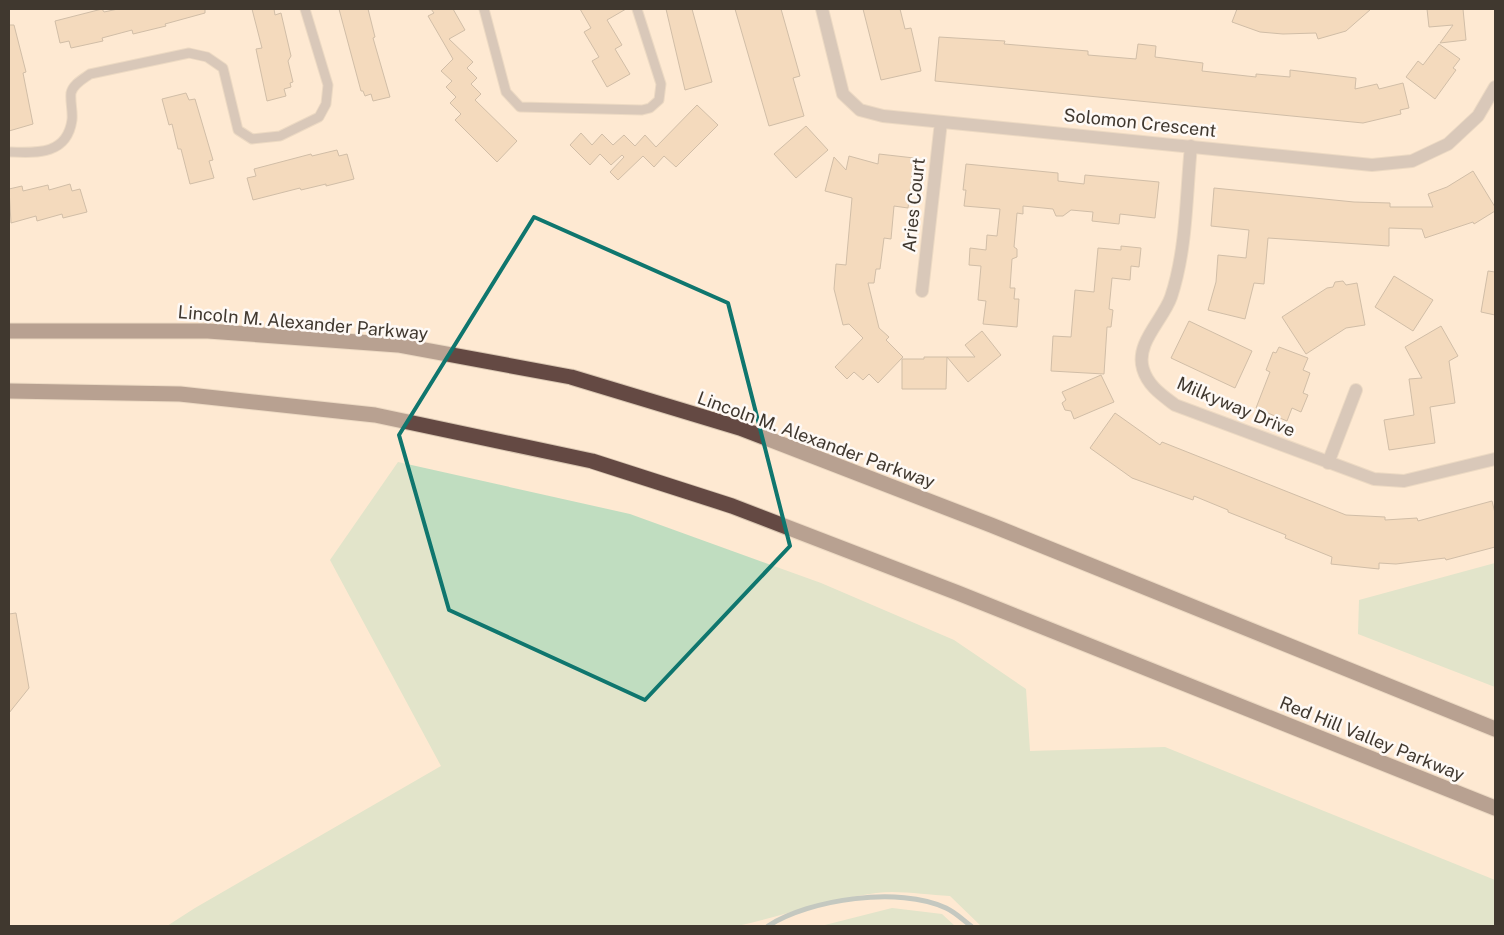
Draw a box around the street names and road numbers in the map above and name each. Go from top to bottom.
street label: Solomon Crescent [1063,104,1217,141]
street label: Aries Court [898,157,929,253]
street label: Lincoln M. Alexander Parkway [177,301,429,344]
street label: Milkyway Drive [1174,372,1299,441]
street label: Lincoln M. Alexander Parkway [695,387,938,492]
street label: Red Hill Valley Parkway [1277,692,1468,785]

